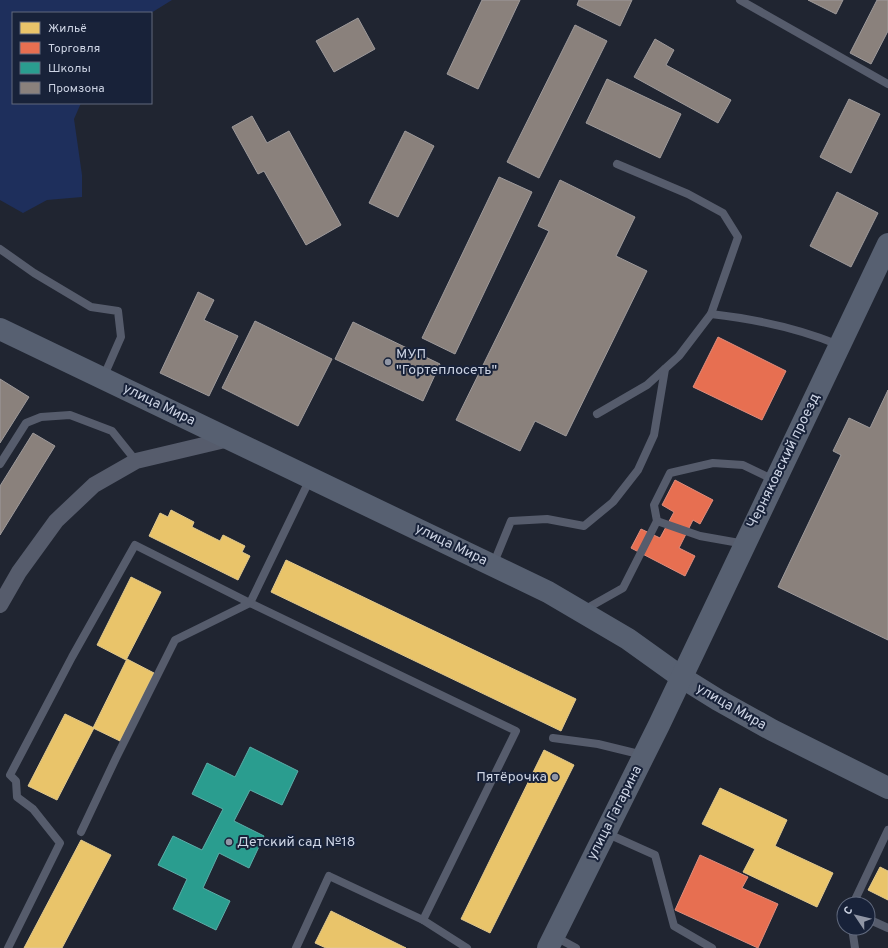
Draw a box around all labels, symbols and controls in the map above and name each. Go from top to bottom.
legend [12,12,152,104]
text: Жильё [48,21,87,37]
text: Торговля [48,41,100,57]
text: Школы [48,61,91,77]
text: Промзона [48,81,105,97]
place label: МУП "Гортеплосеть" [396,346,497,379]
marker: МУП "Гортеплосеть" [383,357,393,367]
street label: улица Мира [120,380,198,430]
street label: Черняковский проезд [744,391,824,531]
street label: улица Мира [412,520,490,570]
street label: улица Мира [693,680,769,734]
street label: улица Гагарина [584,763,646,863]
place label: Пятёрочка [476,769,547,786]
marker: Пятёрочка [550,772,560,782]
place label: Детский сад №18 [237,834,355,851]
marker: Детский сад №18 [224,837,234,847]
north arrow [836,896,876,936]
text: С [841,904,856,918]

